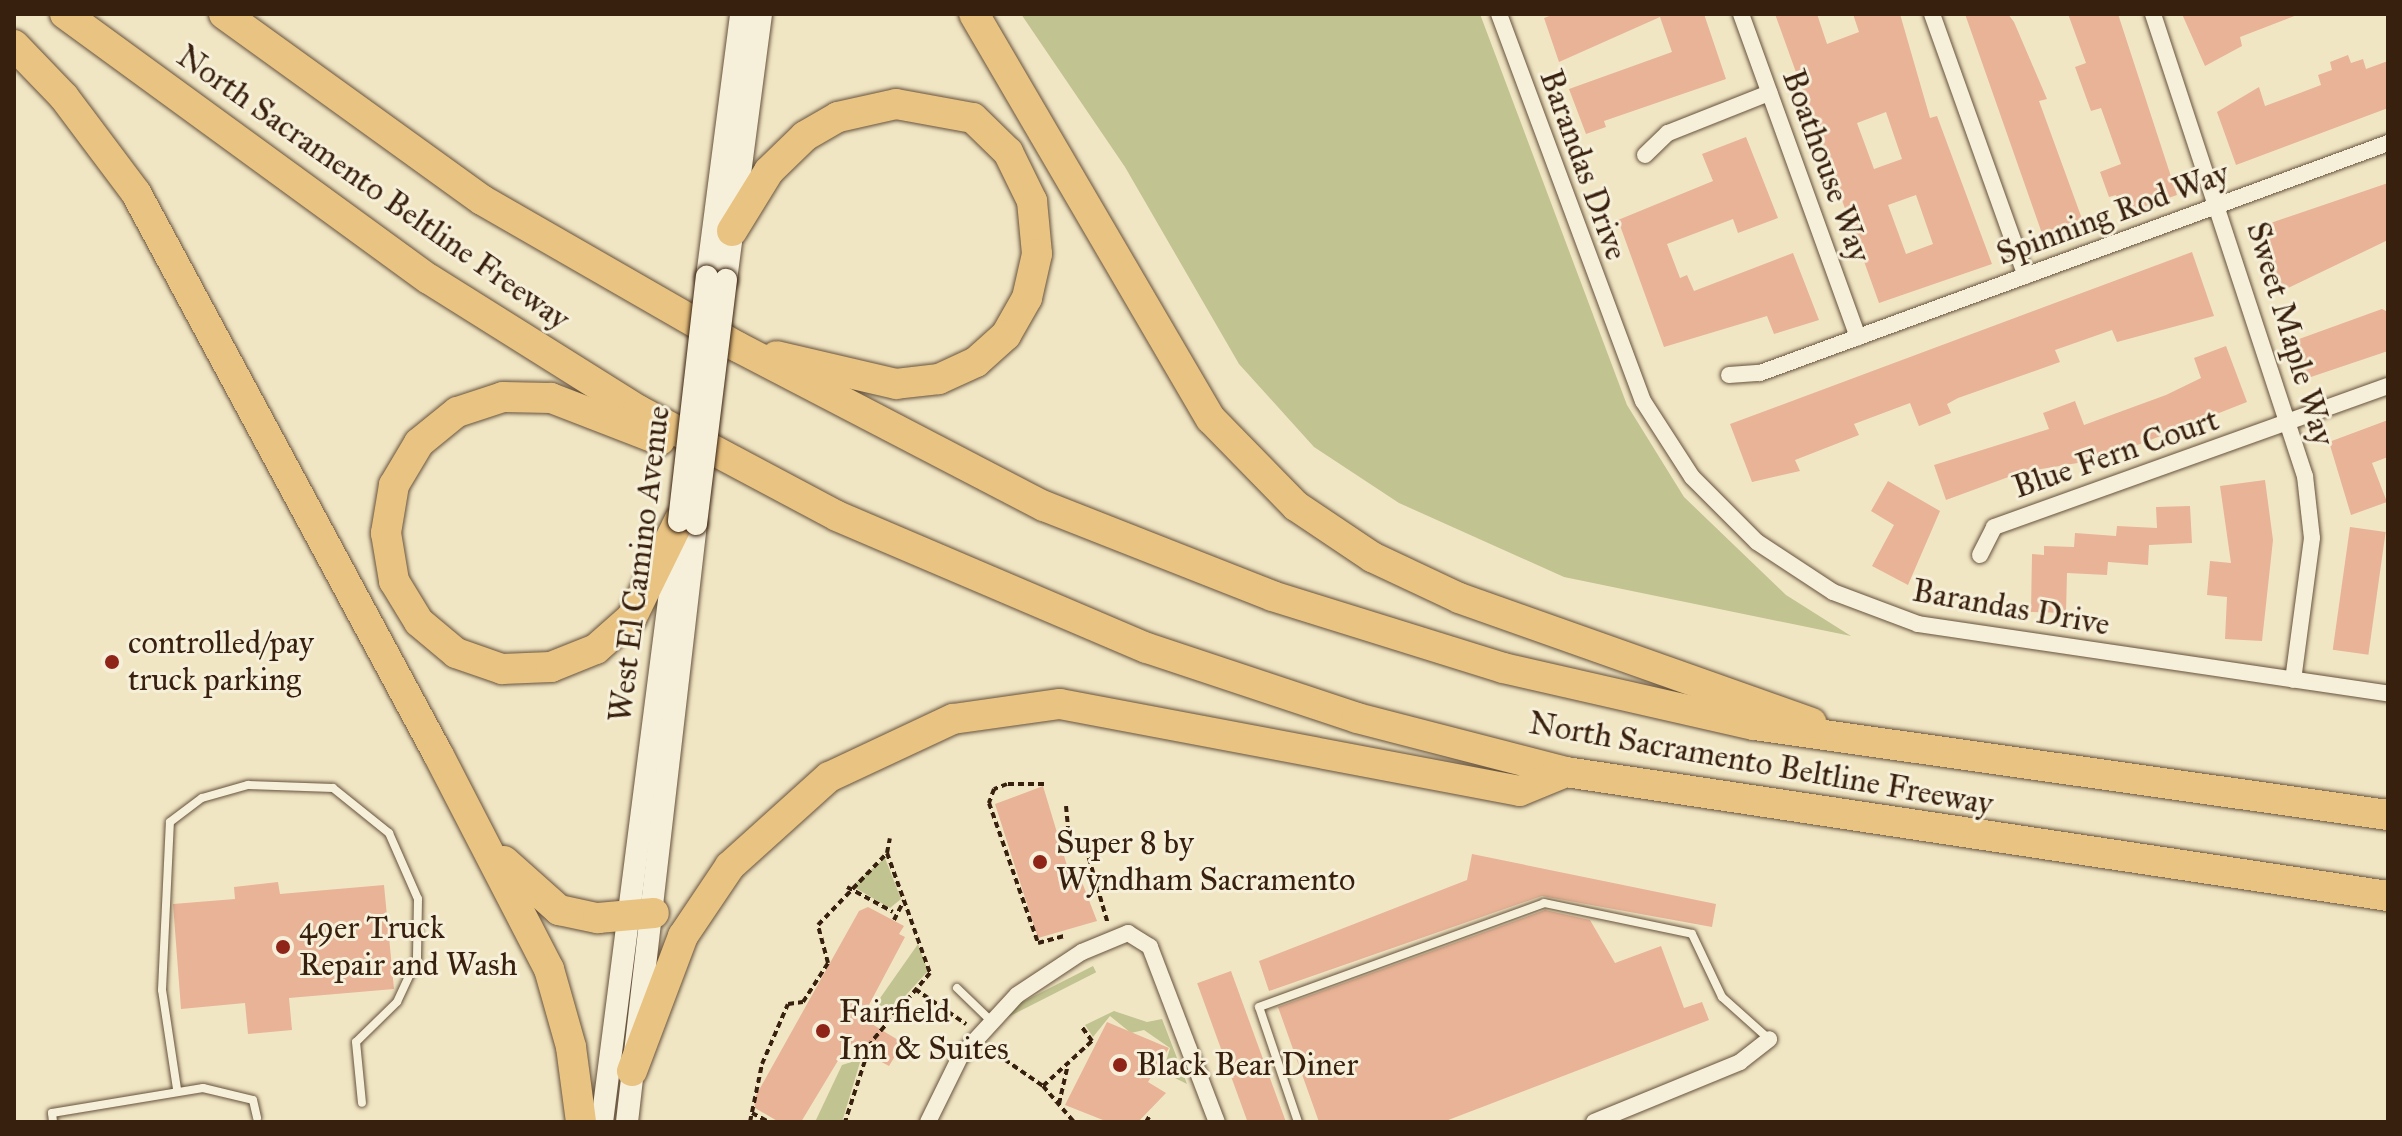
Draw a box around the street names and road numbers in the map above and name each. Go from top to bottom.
street label: North Sacramento Beltline Freeway [169,37,577,339]
street label: Boathouse Way [1773,64,1879,268]
street label: Barandas Drive [1531,65,1635,265]
street label: Spinning Rod Way [1992,154,2234,274]
street label: Sweet Maple Way [2238,218,2342,450]
street label: Blue Fern Court [2008,401,2224,507]
street label: West El Camino Avenue [602,404,678,724]
street label: Barandas Drive [1909,572,2113,644]
street label: North Sacramento Beltline Freeway [1526,704,1996,824]

